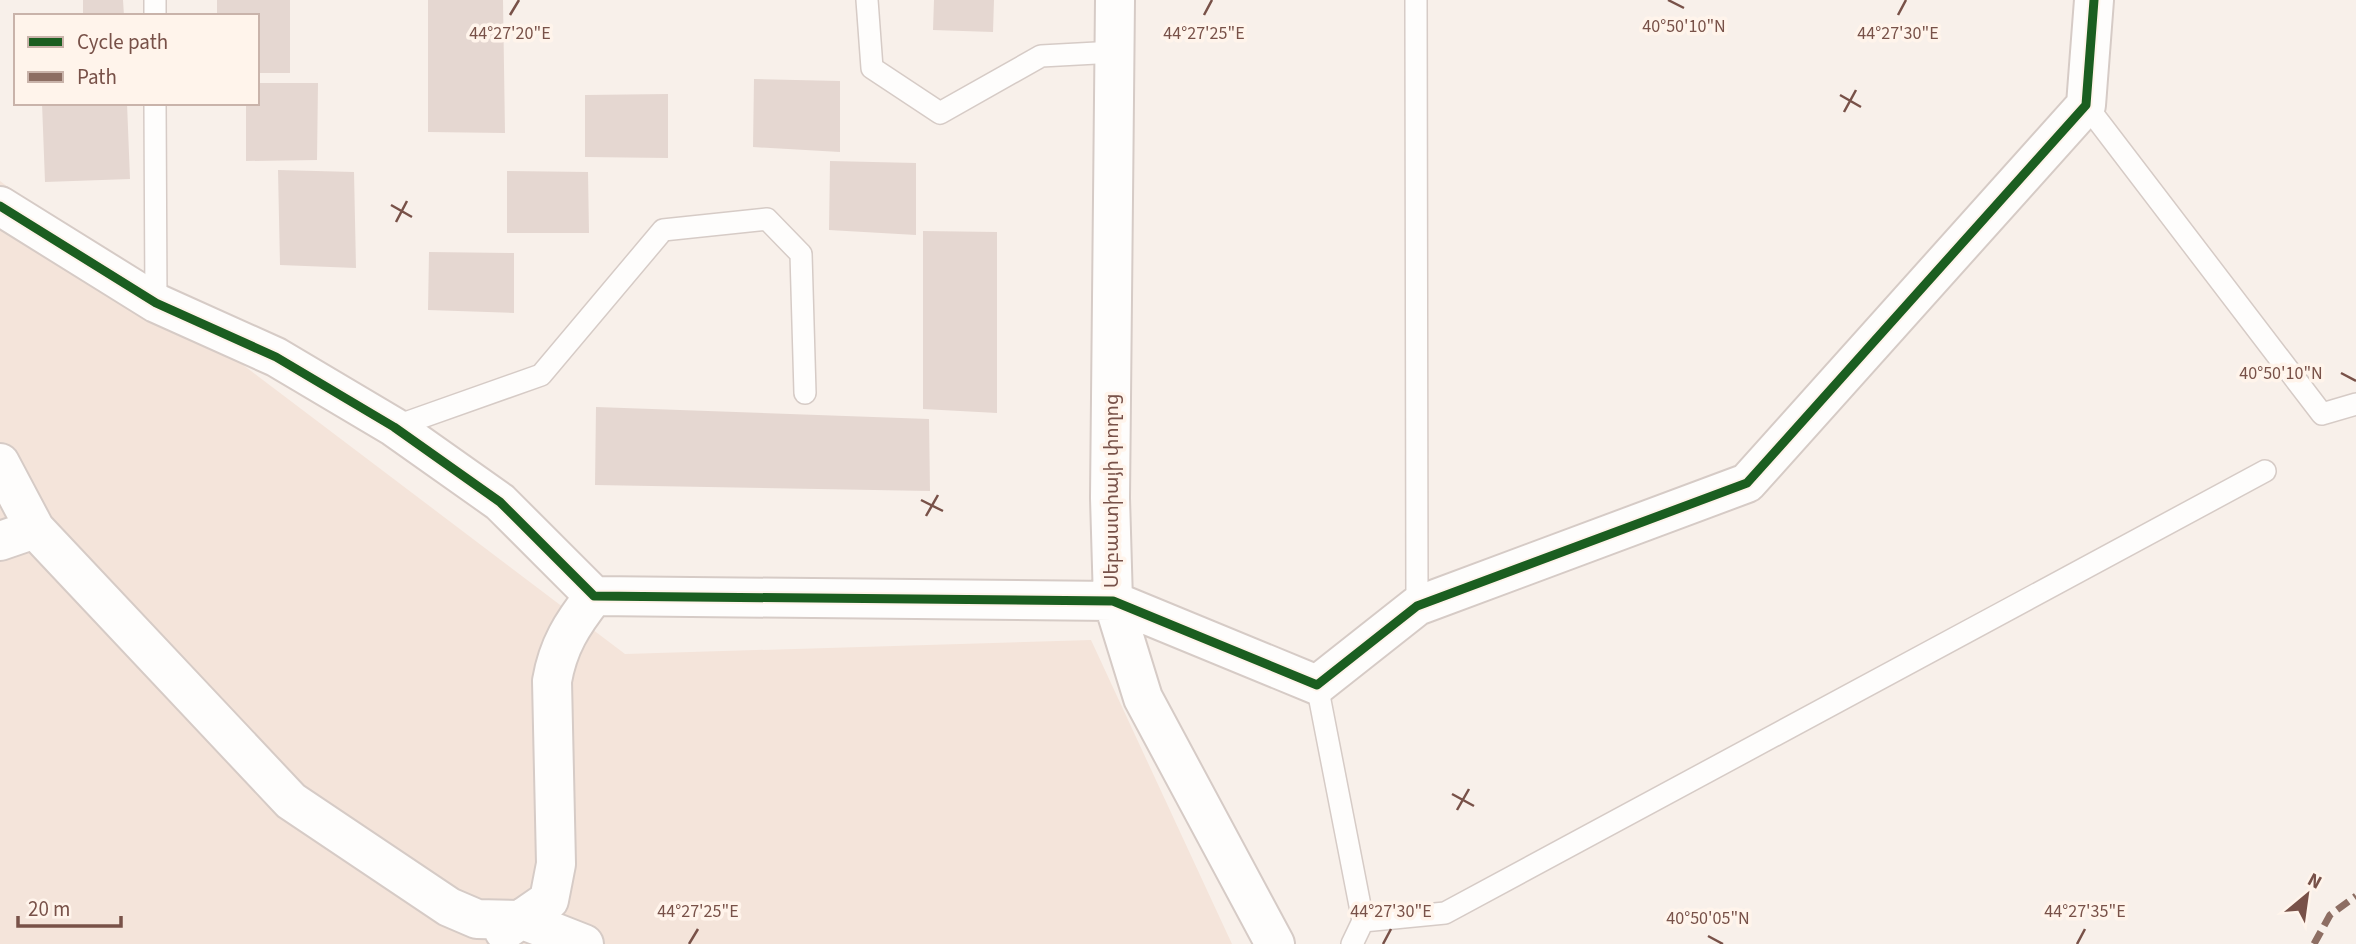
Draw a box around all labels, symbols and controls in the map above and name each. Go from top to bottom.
legend [14,14,259,105]
text: 40°50'10"N [1642,14,1726,39]
text: 44°27'20"E [469,21,551,46]
text: 44°27'25"E [1163,21,1245,46]
text: 44°27'30"E [1857,21,1939,46]
text: Cycle path [77,27,168,57]
text: Path [77,62,117,92]
text: 40°50'10"N [2239,361,2323,386]
street label: Սեբաստիայի փողոց [1099,394,1126,588]
north arrow [2272,860,2342,930]
text: N [2302,867,2327,896]
scale bar [18,884,121,928]
text: 20 m [28,894,70,924]
text: 44°27'25"E [657,899,739,924]
text: 44°27'30"E [1350,899,1432,924]
text: 44°27'35"E [2044,899,2126,924]
text: 40°50'05"N [1666,906,1750,931]

